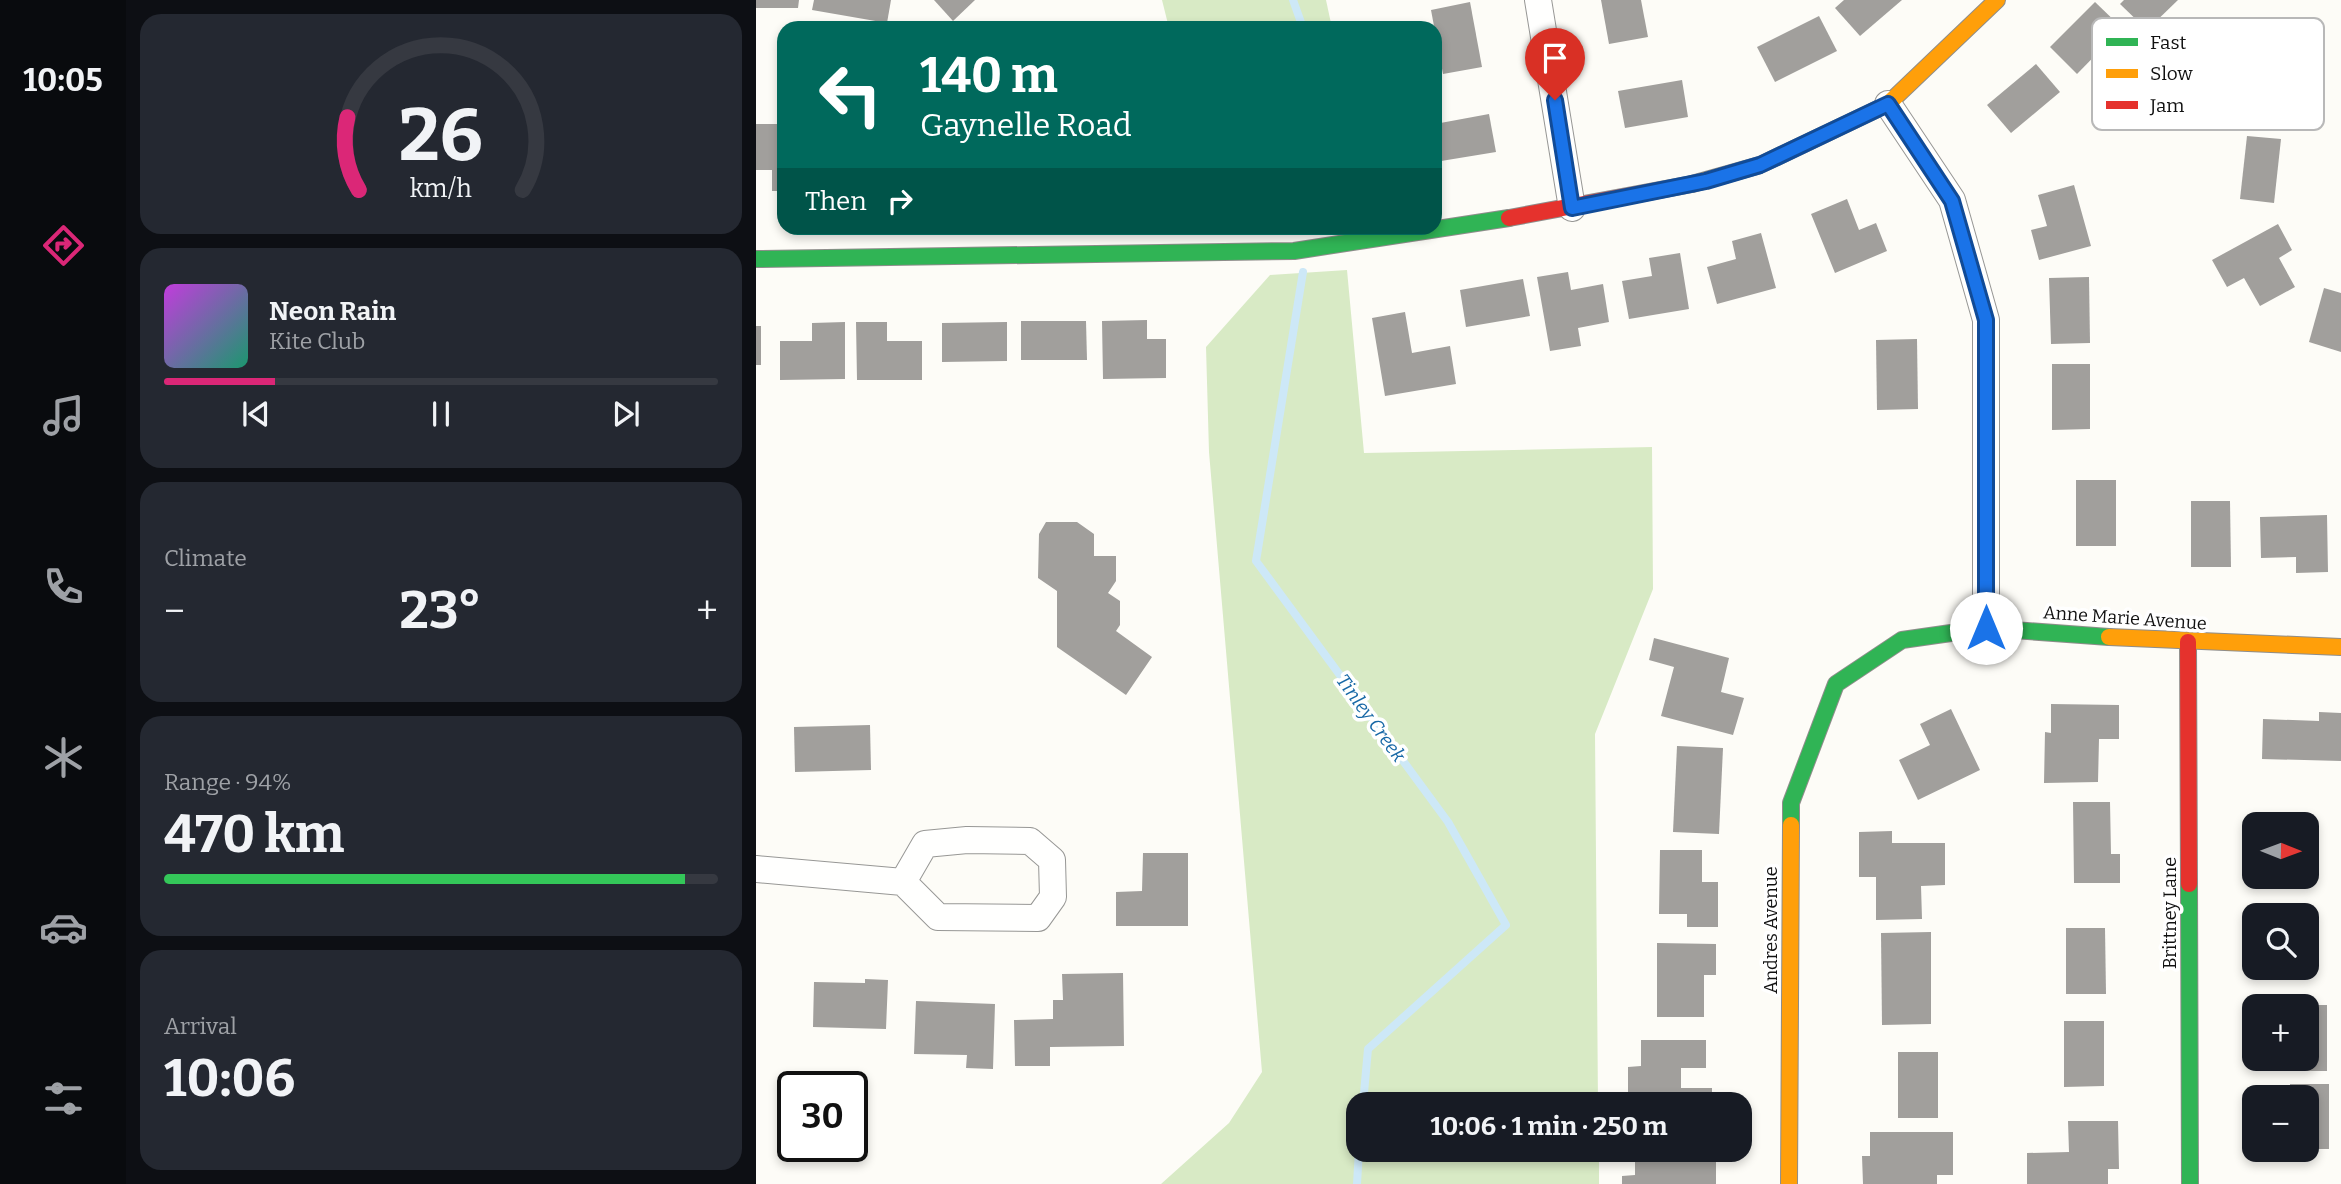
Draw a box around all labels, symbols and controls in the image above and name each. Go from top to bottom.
legend [2092,18,2324,130]
pin [1525,28,1585,100]
text: Fast [2150,31,2187,54]
icon: arrive [1536,39,1574,77]
text: 140 m [920,46,1058,105]
icon: left [805,49,896,140]
text: 10:05 [23,61,103,99]
text: Slow [2150,62,2193,85]
text: 26 [399,92,483,179]
text: Jam [2149,94,2184,117]
text: Gaynelle Road [920,106,1132,144]
text: km/h [410,174,472,204]
icon: right [881,182,919,220]
text: Then [805,186,867,217]
icon: directions [39,221,88,270]
text: Neon Rain [269,296,396,327]
text: Kite Club [269,327,365,355]
icon: music [39,391,88,440]
icon: previous [237,395,275,433]
icon: pause [422,395,460,433]
icon: next [607,395,645,433]
text: Climate [164,544,247,572]
icon: phone [39,562,88,611]
text: 23° [400,579,482,642]
text: − [164,588,185,634]
text: + [696,588,718,634]
position arrow [1949,591,2023,665]
street label: Anne Marie Avenue [2042,601,2208,635]
water label: Tinley Creek [1331,670,1411,767]
icon: climate [39,733,88,782]
text: Range · 94% [164,768,291,796]
text: 470 km [164,803,344,866]
north arrow [2242,812,2319,889]
map controls [2242,812,2319,1162]
street label: Brittney Lane [2159,857,2181,969]
street label: Andres Avenue [1760,866,1782,994]
icon: car [39,903,88,952]
button: search [2242,903,2319,980]
button: + [2242,994,2319,1071]
text: Arrival [164,1012,237,1040]
text: 10:06 [164,1047,295,1110]
speed limit sign: 30 [777,1071,868,1162]
icon: filters [39,1074,88,1123]
button: − [2242,1085,2319,1162]
text: 10:06 · 1 min · 250 m [1430,1111,1668,1142]

